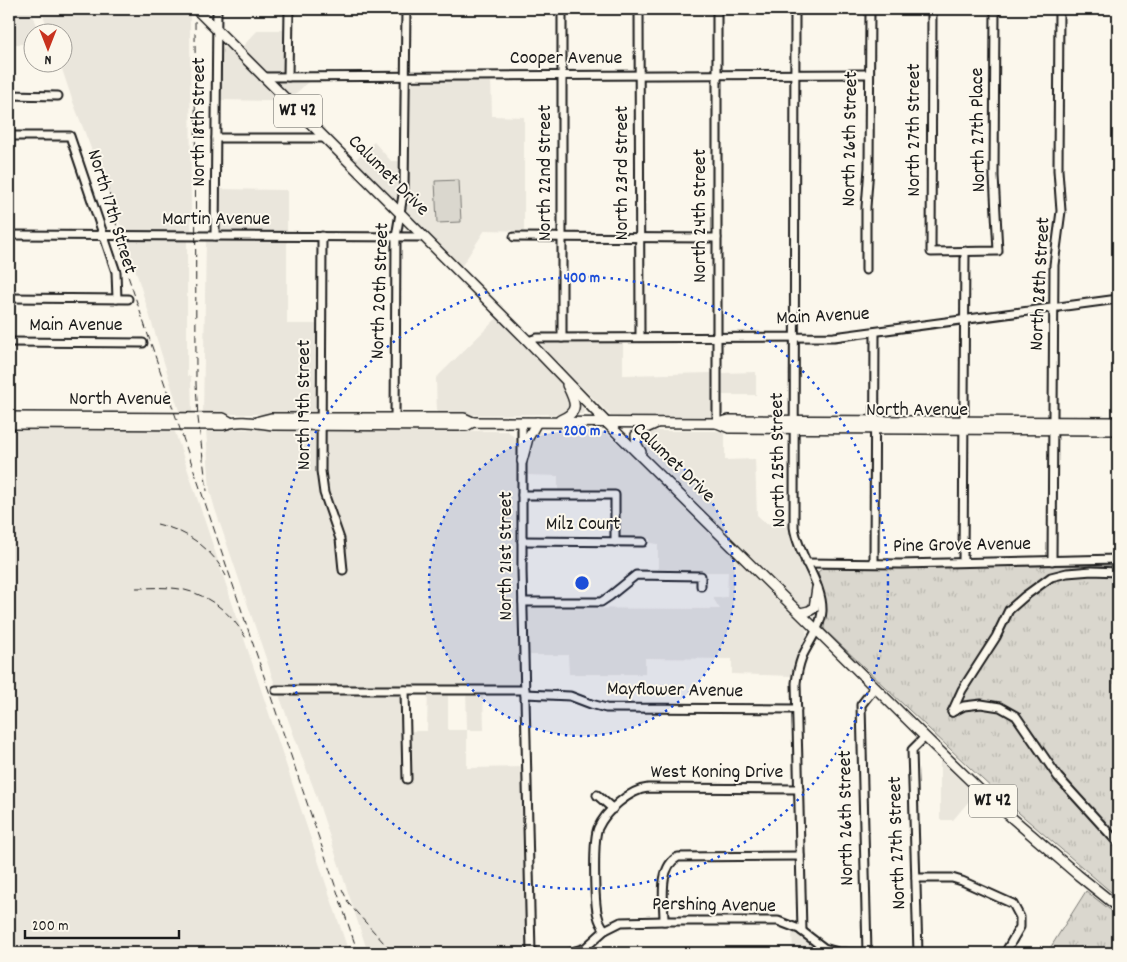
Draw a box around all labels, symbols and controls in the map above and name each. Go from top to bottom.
north arrow [22,22,72,72]
street label: Cooper Avenue [510,45,622,73]
text: N [44,49,51,69]
street label: North 18th Street [186,57,214,187]
street label: North 27th Street [901,63,929,197]
street label: North 27th Place [964,67,994,193]
street label: North 26th Street [836,71,866,207]
road number: WI 42 [274,94,322,128]
street label: North 22nd Street [532,105,560,241]
street label: North 23rd Street [609,106,637,240]
street label: Calumet Drive [341,129,435,223]
street label: North 17th Street [79,146,143,278]
street label: North 24th Street [687,149,715,283]
street label: Martin Avenue [162,206,270,234]
street label: North 28th Street [1024,216,1058,352]
street label: North 20th Street [365,222,397,360]
text: 400 m [564,268,600,290]
street label: Main Avenue [776,301,871,333]
street label: Main Avenue [29,312,123,340]
street label: North 19th Street [291,340,319,470]
street label: North Avenue [69,386,171,414]
street label: North 25th Street [764,392,794,528]
street label: North Avenue [866,397,968,425]
street label: Calumet Drive [625,416,721,510]
text: 200 m [564,421,600,443]
street label: North 21st Street [493,491,521,621]
street label: Milz Court [546,511,620,539]
street label: Pine Grove Avenue [893,531,1032,561]
centre of rings [573,574,591,592]
street label: Mayflower Avenue [607,676,744,706]
street label: North 26th Street [832,750,862,886]
street label: West Koning Drive [651,759,784,787]
street label: North 27th Street [882,776,914,910]
road number: WI 42 [969,784,1017,818]
street label: Pershing Avenue [652,891,776,921]
scale bar [25,907,179,939]
text: 200 m [32,916,69,938]

